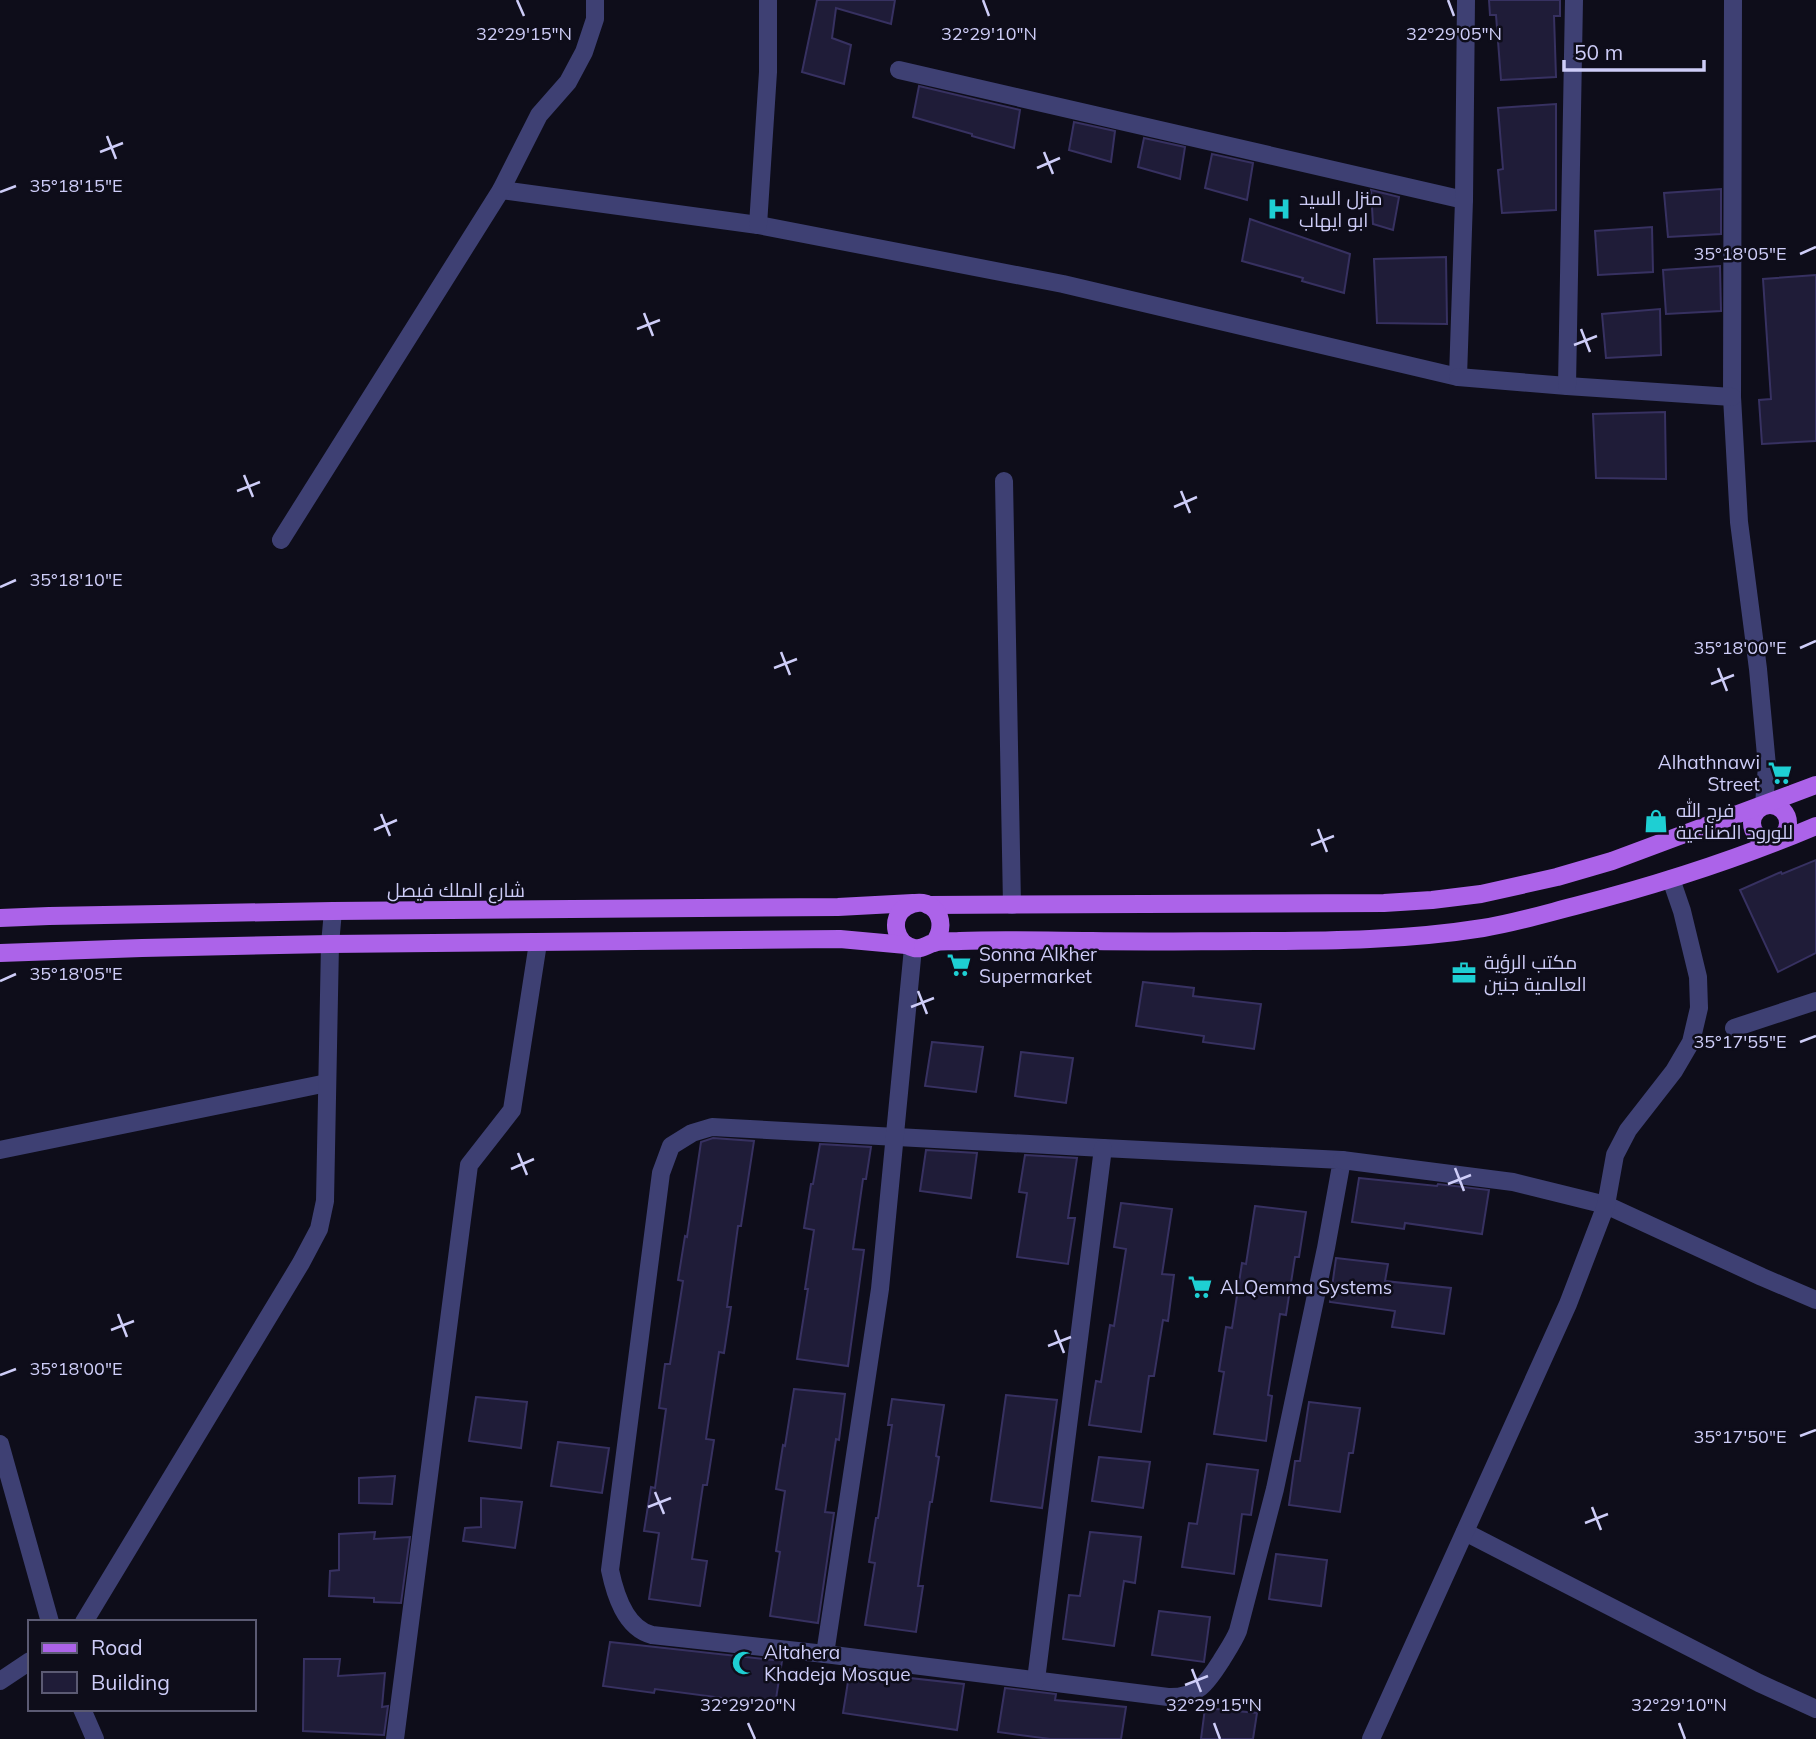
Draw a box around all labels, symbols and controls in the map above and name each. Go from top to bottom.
text: 32°29'15"N [476,22,572,45]
text: 32°29'10"N [941,22,1037,45]
text: 32°29'05"N [1406,22,1502,45]
scale bar [1564,28,1704,72]
text: 50 m [1574,39,1623,65]
text: 35°18'15"E [29,174,123,197]
place label: منزل السيد ابو ايهاب [1299,186,1383,232]
hospital icon: منزل السيد ابو ايهاب [1265,195,1293,223]
text: 35°18'05"E [1693,242,1787,265]
text: 35°18'10"E [29,568,123,591]
text: 35°18'00"E [1693,636,1787,659]
place label: Alhathnawi Street [1658,750,1760,796]
supermarket icon: Alhathnawi Street [1766,759,1794,787]
place label: فرج الله للورود الصناعية [1676,798,1793,844]
shop icon: فرج الله للورود الصناعية [1642,807,1670,835]
street label: شارع الملك فيصل [387,878,525,904]
place label: Sonna Alkher Supermarket [979,942,1097,988]
place label: مكتب الرؤية العالمية جنين [1484,950,1587,996]
supermarket icon: Sonna Alkher Supermarket [945,951,973,979]
office icon: مكتب الرؤية العالمية جنين [1450,959,1478,987]
text: 35°18'05"E [29,962,123,985]
text: 35°17'55"E [1693,1030,1787,1053]
supermarket icon: ALQemma Systems [1186,1273,1214,1301]
place label: ALQemma Systems [1220,1275,1392,1299]
text: 35°18'00"E [29,1357,123,1380]
text: 35°17'50"E [1693,1425,1787,1448]
legend [28,1620,256,1711]
text: Road [91,1634,142,1660]
place label: Altahera Khadeja Mosque [764,1640,910,1686]
mosque icon: Altahera Khadeja Mosque [730,1649,758,1677]
text: Building [91,1669,170,1695]
text: 32°29'20"N [700,1693,796,1716]
text: 32°29'15"N [1166,1693,1262,1716]
text: 32°29'10"N [1631,1693,1727,1716]

